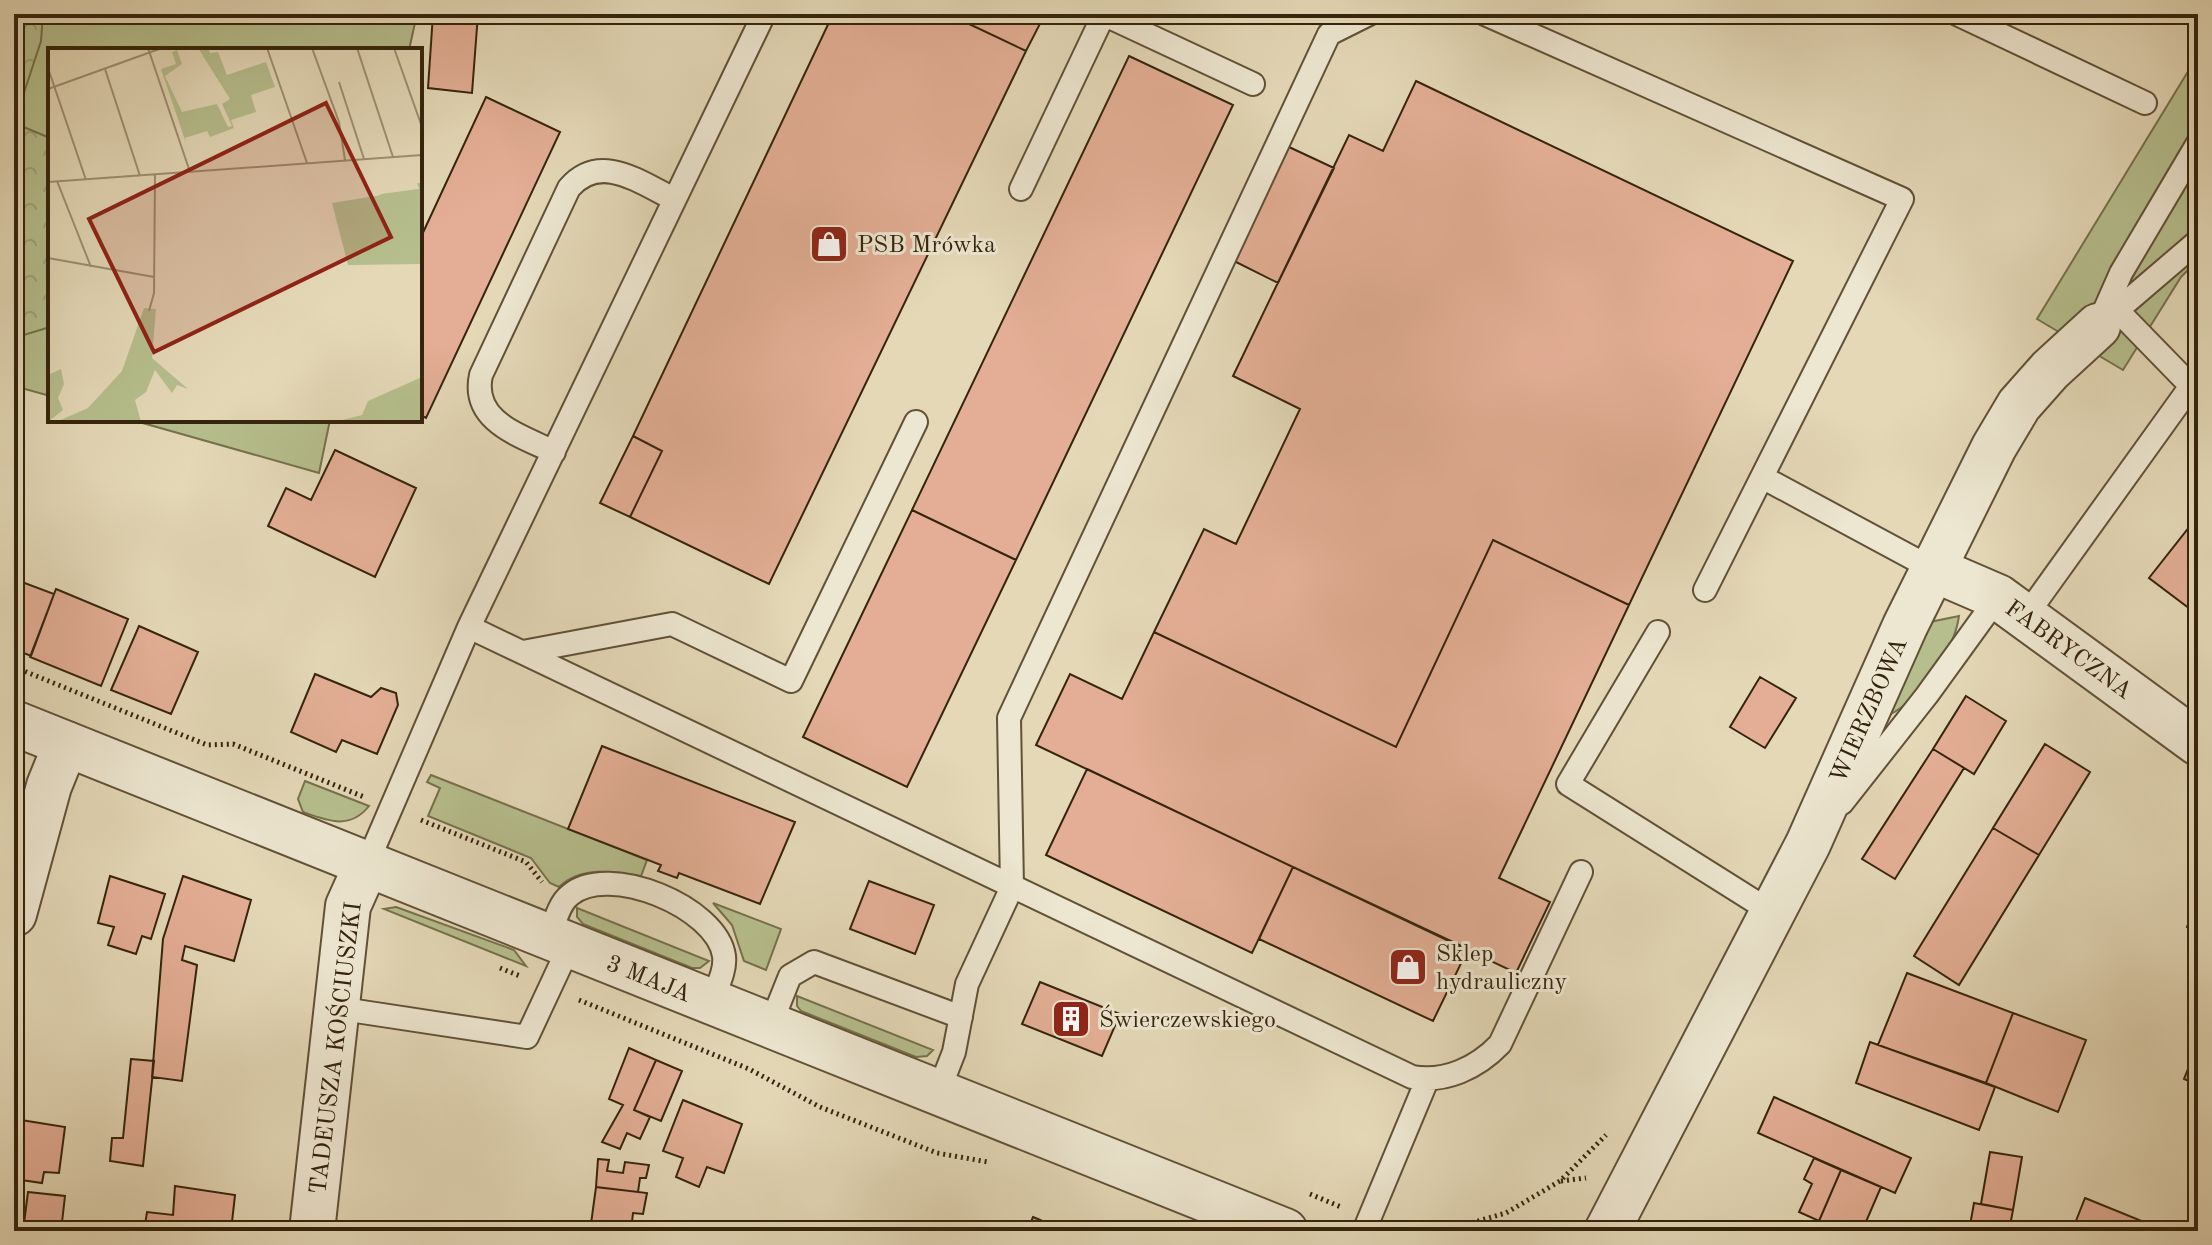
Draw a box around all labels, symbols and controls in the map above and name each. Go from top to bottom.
inset map [48,48,422,422]
shop icon: PSB Mrówka [808,223,850,265]
place label: PSB Mrówka [857,234,996,258]
street label: FABRYCZNA [2000,597,2136,705]
street label: WIERZBOWA [1827,634,1913,787]
street label: TADEUSZA KOŚCIUSZKI [302,900,367,1196]
place label: Sklep hydrauliczny [1436,943,1568,995]
shop icon: Sklep hydrauliczny [1387,946,1429,988]
street label: 3 MAJA [603,952,694,1008]
building icon: Świerczewskiego [1050,998,1092,1040]
place label: Świerczewskiego [1099,1004,1276,1033]

